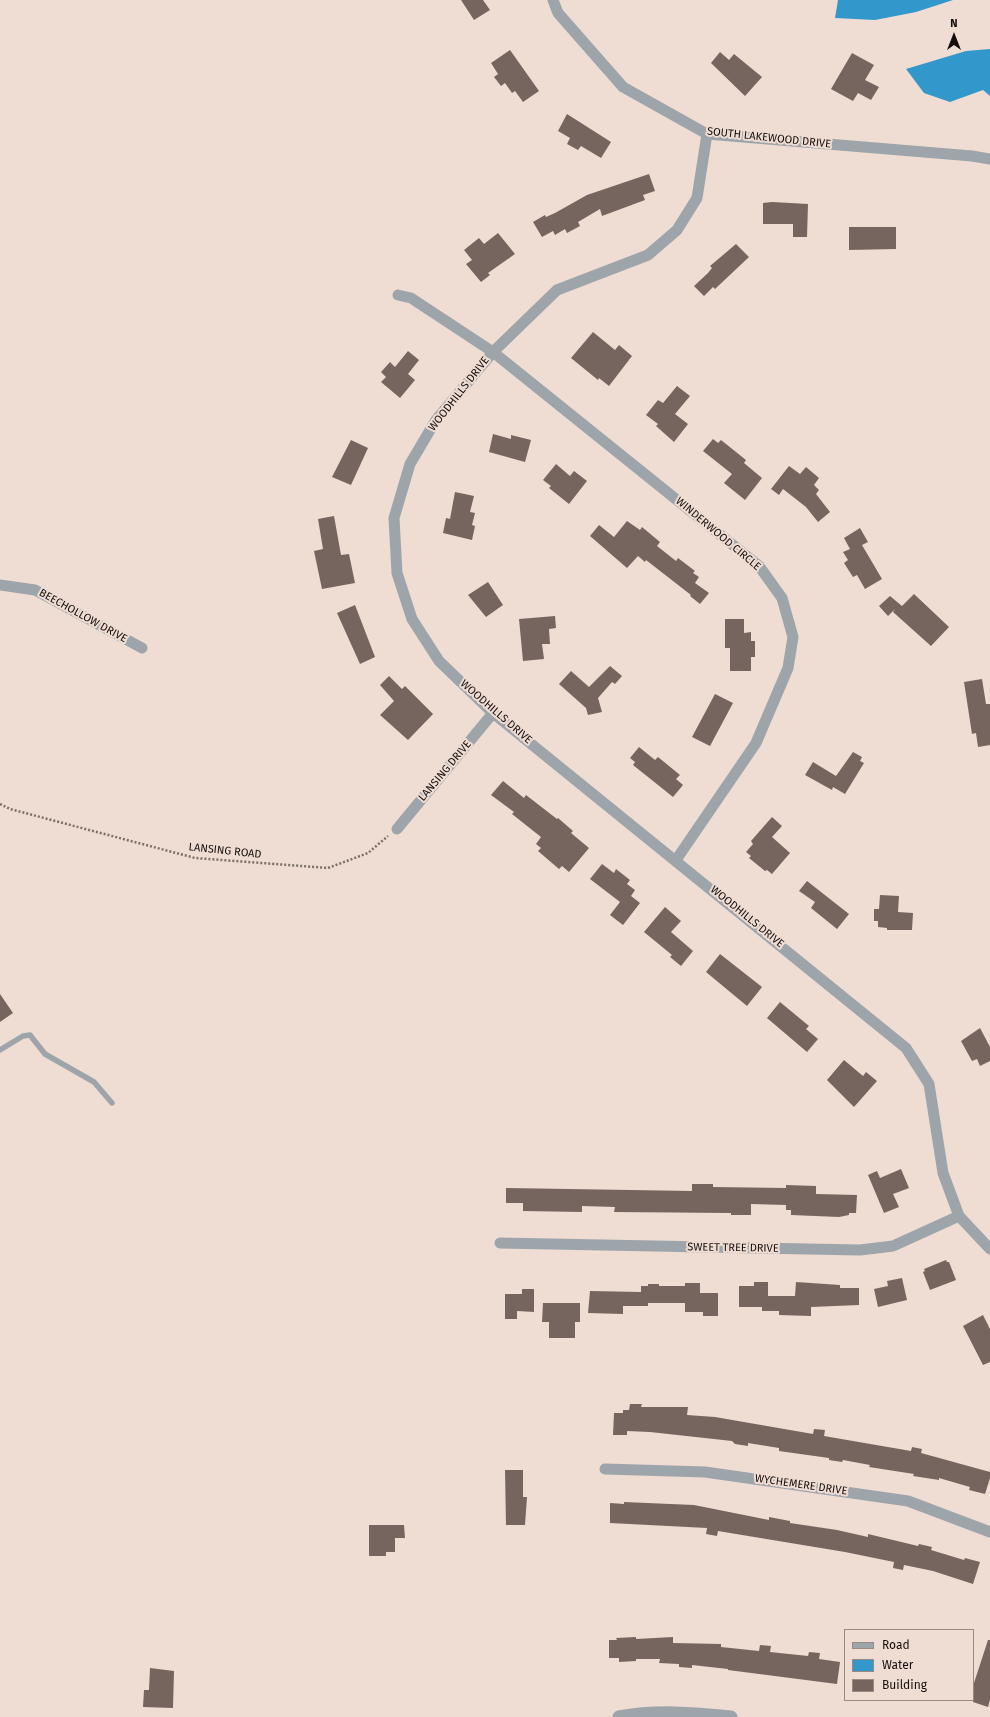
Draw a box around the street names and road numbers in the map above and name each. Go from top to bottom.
street label: SOUTH LAKEWOOD DRIVE [706,125,832,151]
street label: WOODHILLS DRIVE [426,354,492,434]
street label: WINDERWOOD CIRCLE [673,494,763,574]
street label: BEECHOLLOW DRIVE [37,586,129,646]
street label: WOODHILLS DRIVE [457,677,535,747]
street label: LANSING DRIVE [416,738,474,804]
street label: LANSING ROAD [188,841,262,861]
street label: WOODHILLS DRIVE [708,883,786,951]
street label: SWEET TREE DRIVE [687,1241,779,1255]
street label: WYCHEMERE DRIVE [754,1472,848,1498]

